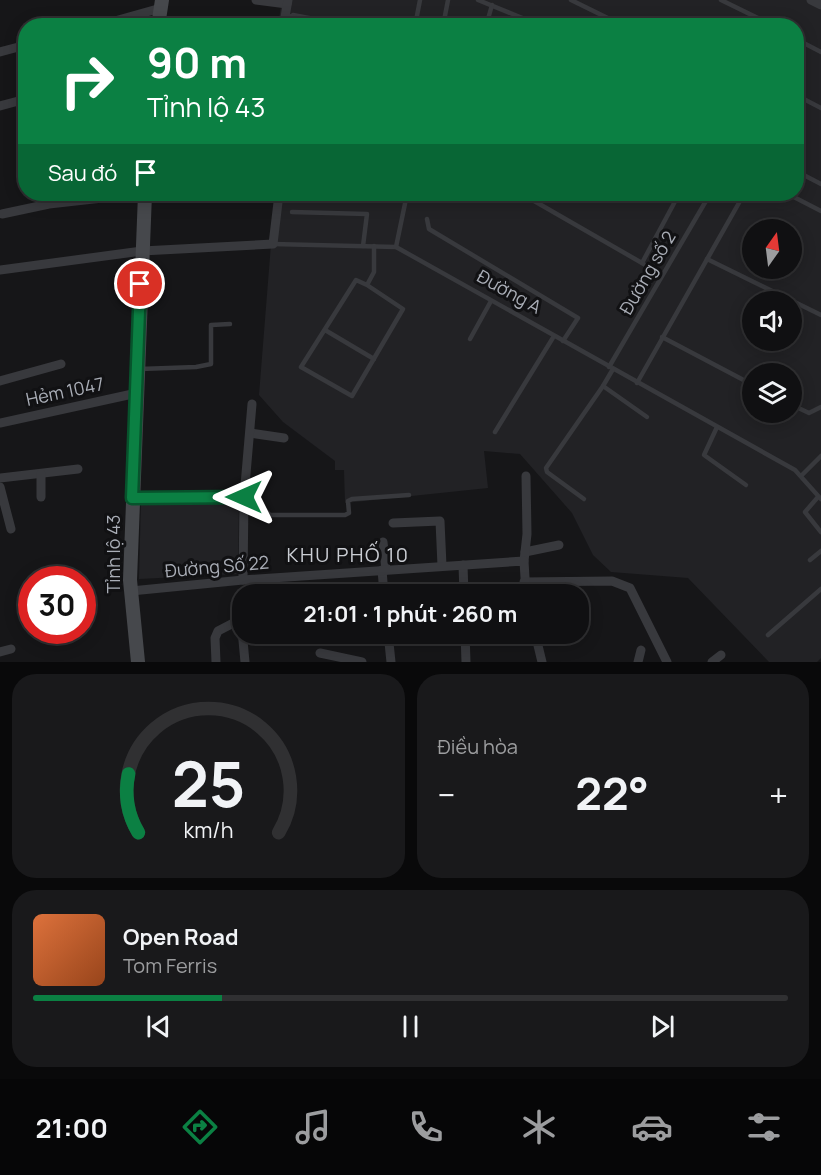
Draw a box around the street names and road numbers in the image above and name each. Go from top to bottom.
street label: Đường số 2 [614,226,681,319]
street label: Đường A [473,264,546,319]
street label: Hẻm 1047 [23,371,106,411]
street label: Tỉnh lộ 43 [101,515,125,593]
street label: Đường Số 22 [164,549,270,583]

